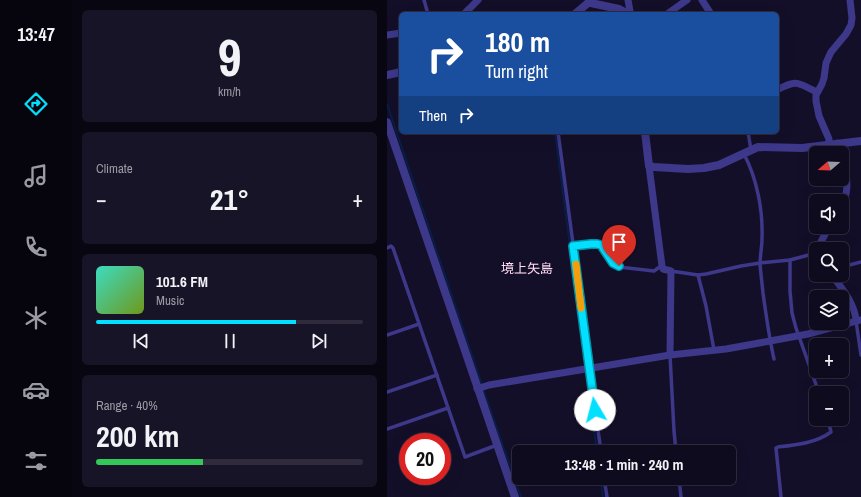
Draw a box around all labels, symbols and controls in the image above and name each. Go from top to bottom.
text: 13:47 [17,22,55,47]
text: 9 [218,22,241,92]
text: 180 m [485,23,550,61]
icon: right [419,28,471,80]
text: Turn right [485,59,548,84]
text: km/h [218,83,241,100]
icon: directions [22,90,50,118]
icon: right [455,104,477,126]
text: Then [419,105,447,126]
north arrow [809,146,849,186]
map controls [809,146,849,426]
text: Climate [96,160,133,177]
icon: music [22,162,50,190]
text: 21° [210,179,249,219]
text: − [96,184,107,214]
text: + [352,184,363,214]
button: sound [809,194,849,234]
pin [602,225,636,266]
icon: arrive [608,231,630,253]
icon: phone [22,233,50,261]
button: search [809,242,849,282]
district label: 境上矢島 [501,260,553,277]
text: 101.6 FM [156,271,208,292]
button: layers [809,290,849,330]
text: Music [156,292,184,309]
icon: climate [22,304,50,332]
icon: previous [130,330,152,352]
icon: pause [219,330,241,352]
icon: next [308,330,330,352]
button: + [809,338,849,378]
icon: car [22,376,50,404]
button: − [809,386,849,426]
position arrow [574,389,616,431]
text: Range · 40% [96,397,158,414]
text: 200 km [96,416,179,456]
speed limit sign: 20 [399,433,451,485]
icon: filters [22,447,50,475]
text: 13:48 · 1 min · 240 m [565,454,683,475]

